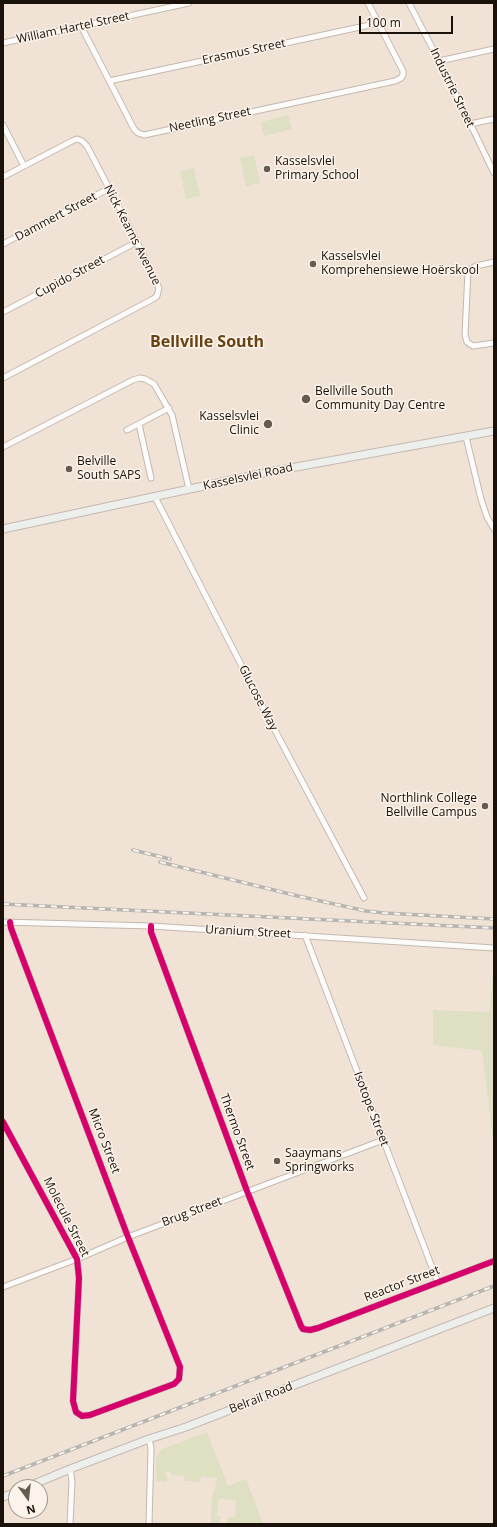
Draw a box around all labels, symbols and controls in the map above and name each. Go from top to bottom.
scale bar [361,8,455,34]
street label: William Hartel Street [15,9,131,47]
text: 100 m [366,14,401,31]
street label: Erasmus Street [201,36,287,68]
street label: Industrie Street [427,46,477,130]
street label: Neetling Street [168,104,252,136]
place label: Kasselsvlei Primary School [275,155,359,183]
marker: Kasselsvlei Primary School [262,164,272,174]
street label: Nick Kearns Avenue [100,182,164,288]
street label: Dammert Street [13,189,99,245]
place label: Kasselsvlei Komprehensiewe Hoërskool [321,250,479,278]
street label: Cupido Street [33,253,107,301]
marker: Kasselsvlei Komprehensiewe Hoërskool [308,259,318,269]
district label: Bellville South [150,332,264,352]
place label: Bellville South Community Day Centre [315,385,445,413]
marker: Bellville South Community Day Centre [300,393,312,405]
place label: Kasselsvlei Clinic [199,410,259,438]
marker: Kasselsvlei Clinic [262,418,274,430]
place label: Belville South SAPS [77,455,141,483]
street label: Kasselsvlei Road [202,460,294,494]
marker: Belville South SAPS [64,464,74,474]
street label: Glucose Way [235,663,281,733]
place label: Northlink College Bellville Campus [381,792,477,820]
marker: Northlink College Bellville Campus [480,801,490,811]
street label: Uranium Street [205,923,291,941]
street label: Isotope Street [350,1070,392,1148]
street label: Thermo Street [216,1092,258,1172]
street label: Micro Street [85,1107,123,1175]
place label: Saaymans Springworks [285,1147,354,1175]
marker: Saaymans Springworks [272,1156,282,1166]
street label: Molecule Street [40,1175,92,1259]
street label: Brug Street [160,1194,224,1230]
street label: Reactor Street [362,1263,442,1305]
street label: Belrail Road [227,1379,295,1417]
north arrow [8,1479,48,1519]
text: N [25,1502,37,1519]

